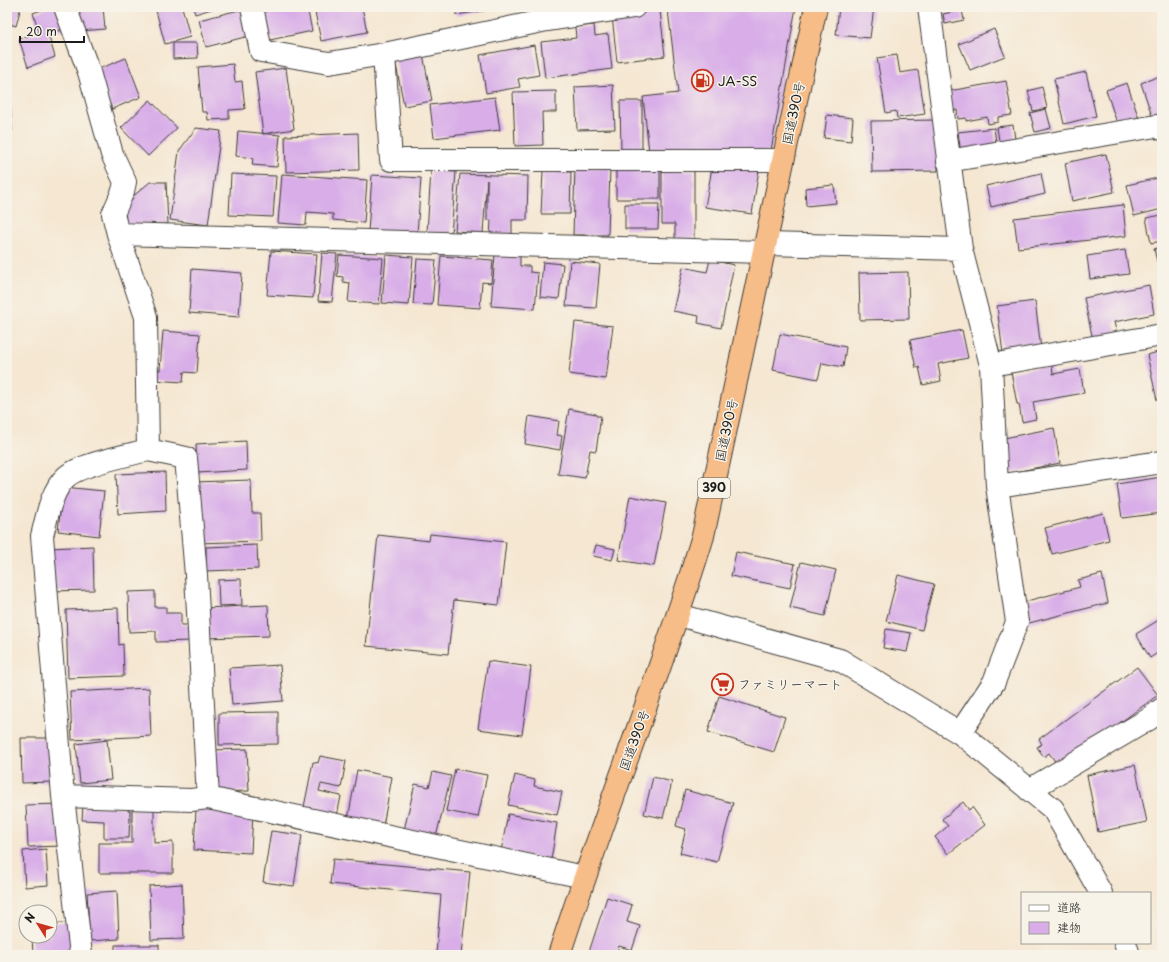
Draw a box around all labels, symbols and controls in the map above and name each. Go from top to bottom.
scale bar [20,18,84,44]
text: 20 m [26,22,57,40]
fuel station icon: JA-SS [690,68,716,94]
place label: JA-SS [718,71,757,90]
street label: 国道390号 [777,79,809,146]
street label: 国道390号 [710,396,742,463]
road number: 390 [698,478,730,498]
supermarket icon: ファミリーマート [710,671,736,697]
place label: ファミリーマート [738,674,842,693]
street label: 国道390号 [614,706,653,773]
legend [1021,892,1151,944]
text: 道路 [1057,898,1081,916]
north arrow [18,904,58,944]
text: N [20,909,39,926]
text: 建物 [1057,918,1081,936]

